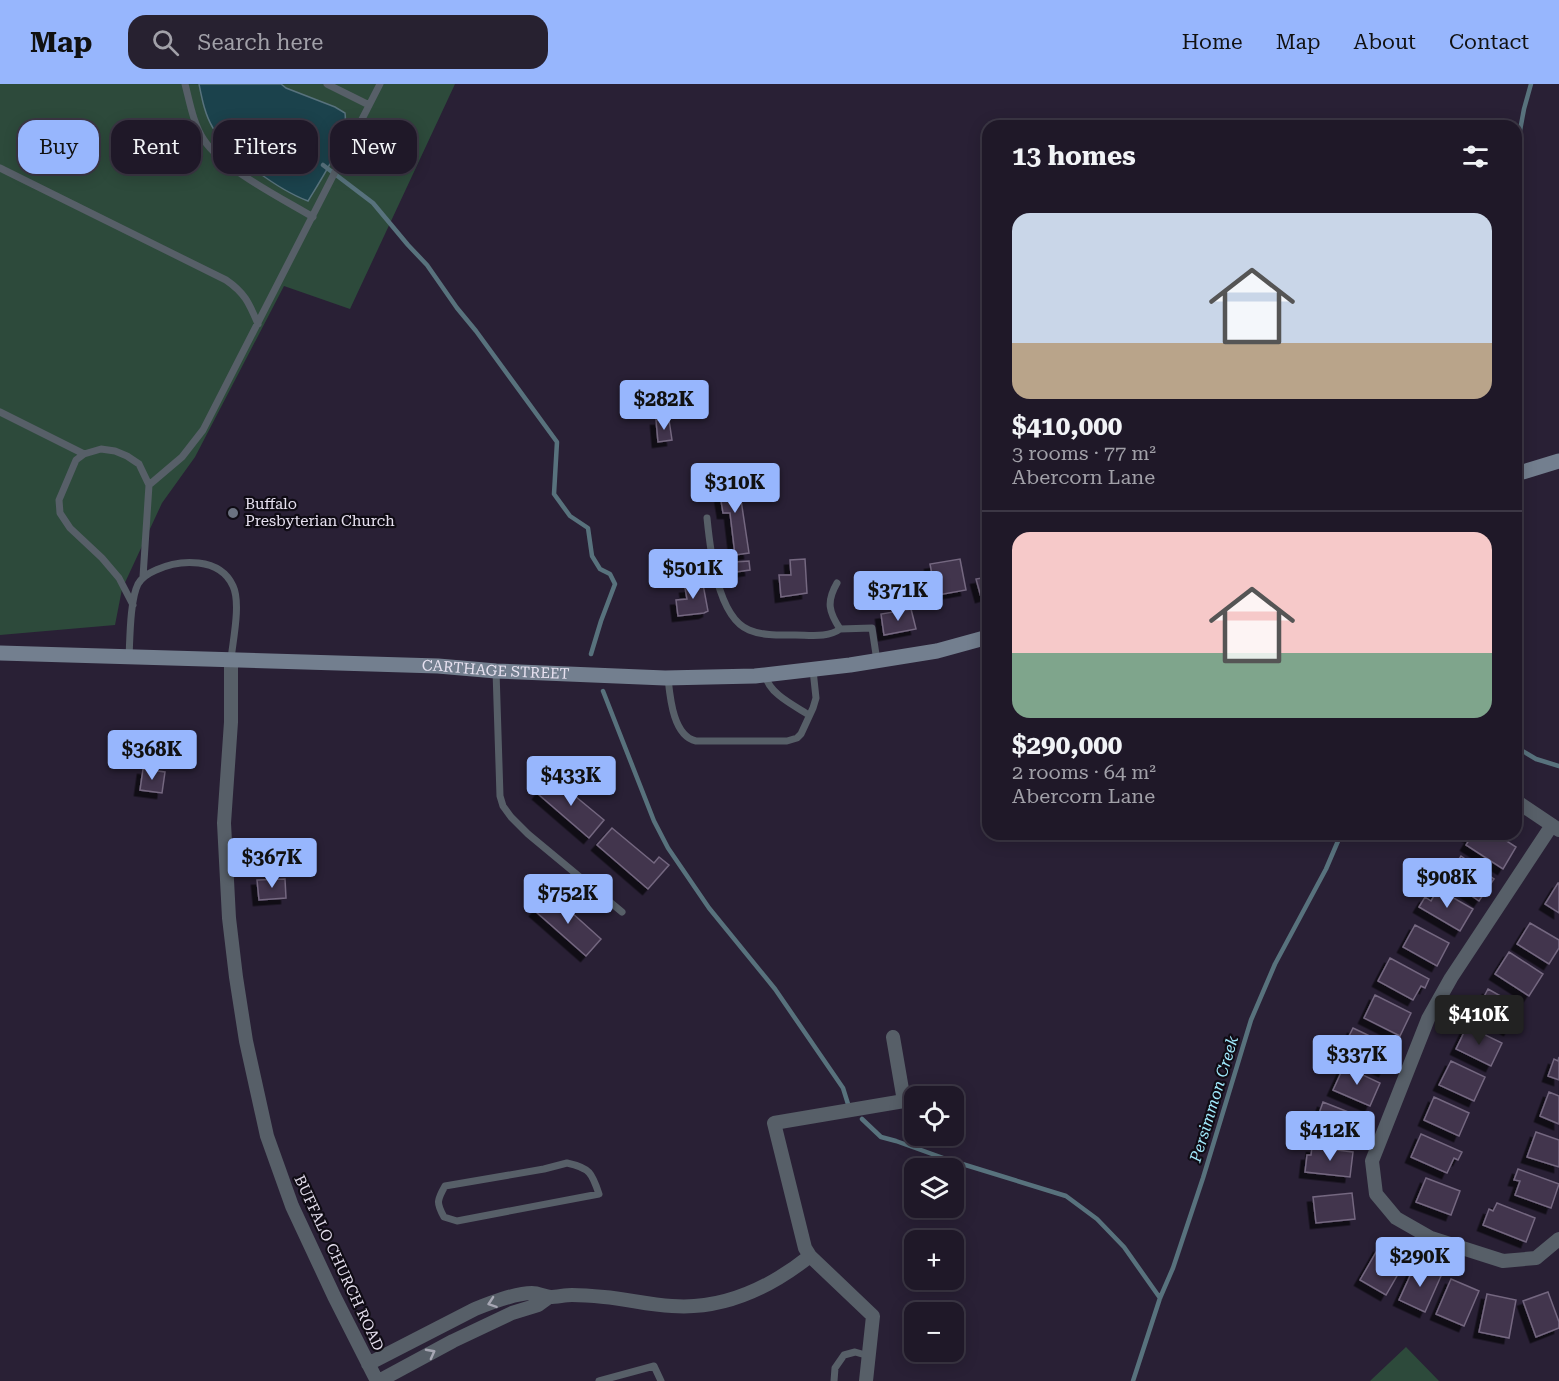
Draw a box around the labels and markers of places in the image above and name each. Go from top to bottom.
pin: $282K [622,380,706,431]
pin: $310K [693,463,777,514]
place label: Buffalo Presbyterian Church [245,495,395,530]
marker: Buffalo Presbyterian Church [226,506,240,520]
pin: $501K [651,549,735,600]
pin: $371K [856,571,940,622]
pin: $368K [110,730,194,781]
pin: $433K [529,756,613,807]
pin: $367K [230,838,314,889]
pin: $908K [1405,858,1489,909]
pin: $752K [526,874,610,925]
pin: $410K [1437,995,1521,1046]
pin: $337K [1315,1035,1399,1086]
pin: $412K [1288,1111,1372,1162]
pin: $290K [1378,1237,1462,1288]

